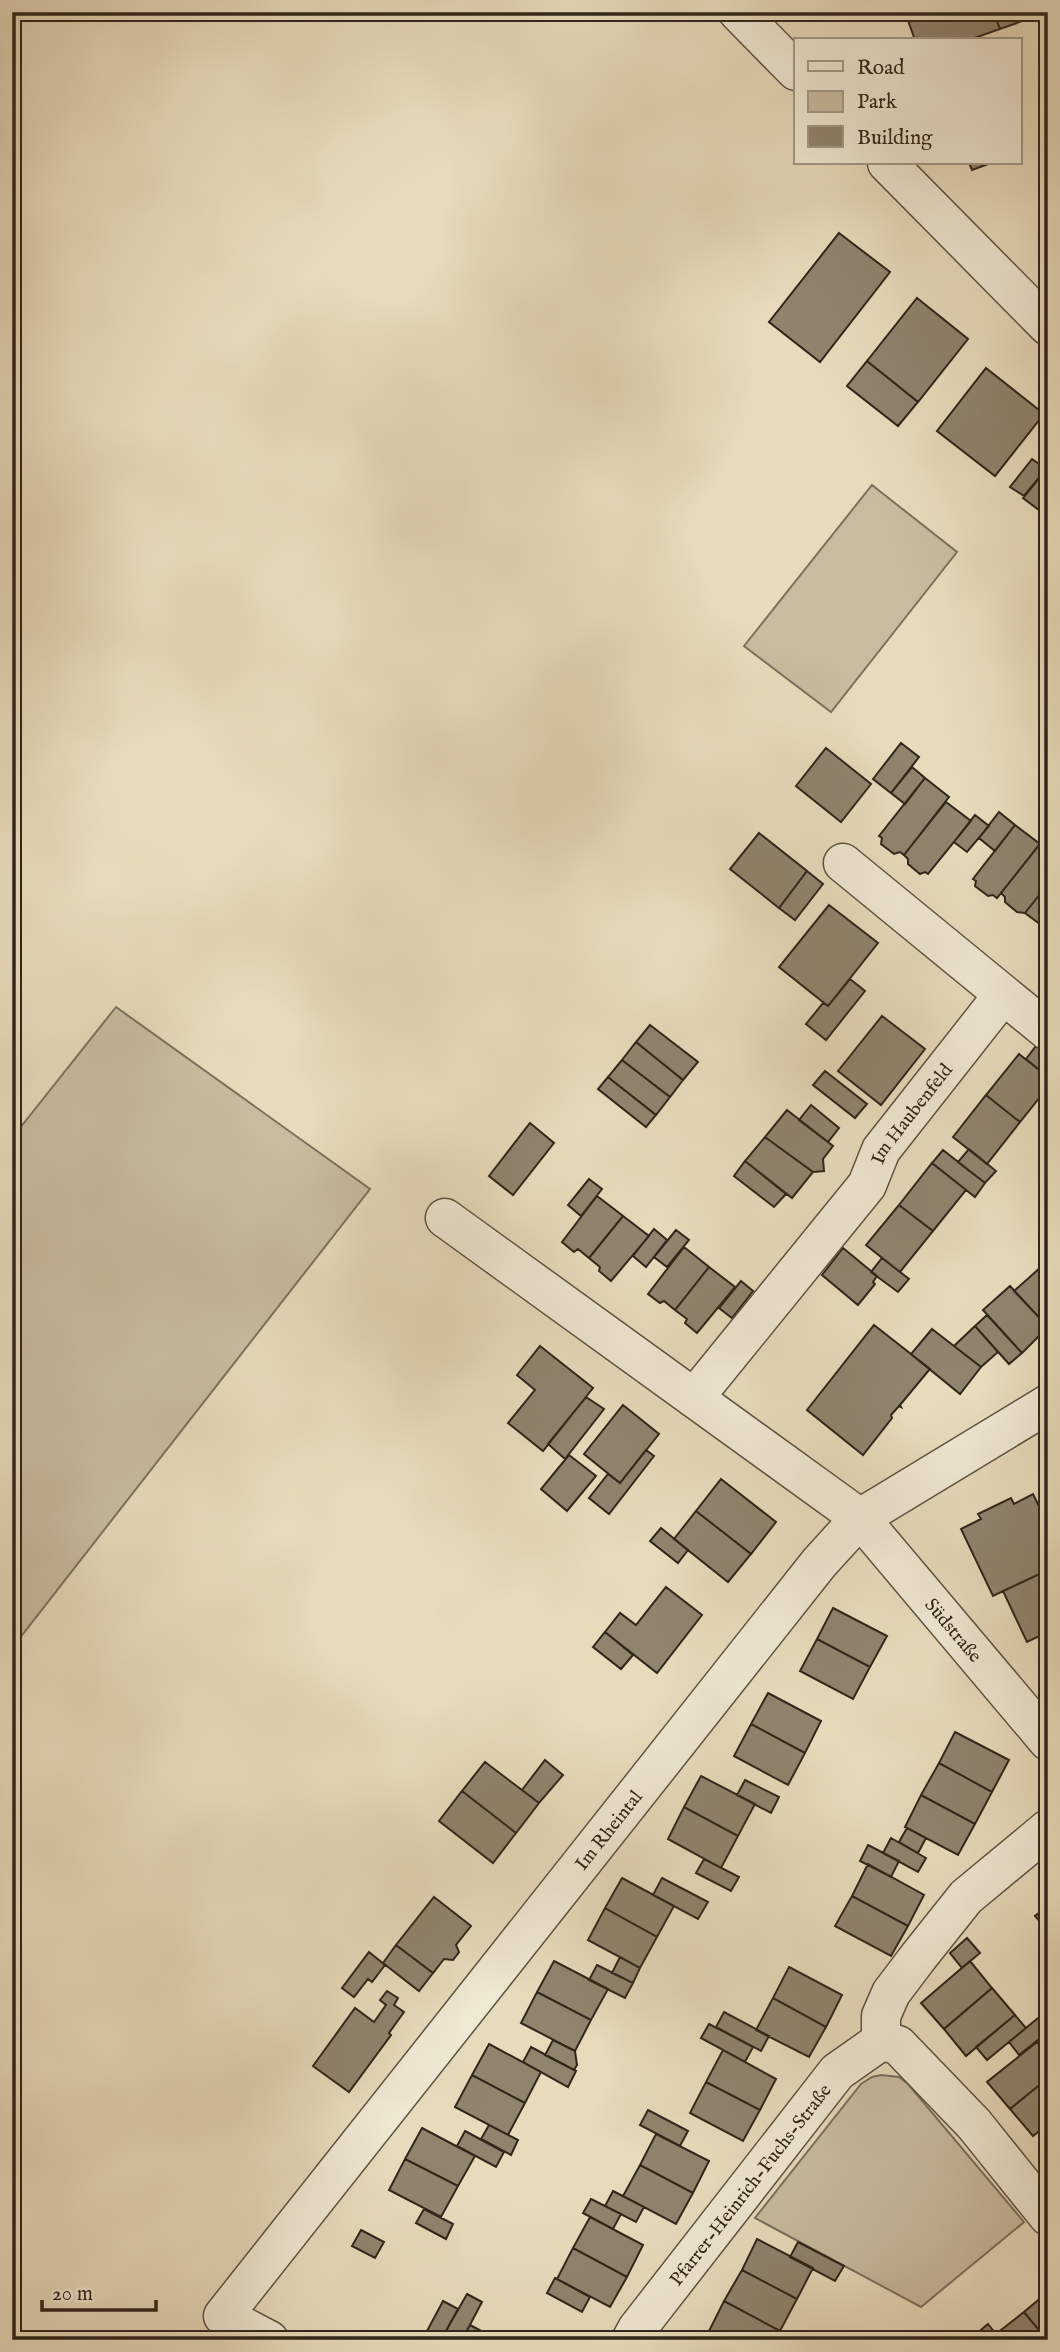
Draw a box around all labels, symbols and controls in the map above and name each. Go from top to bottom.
legend [794,38,1021,164]
text: Road [857,55,905,82]
text: Park [857,89,898,116]
text: Building [857,125,933,152]
street label: Im Haubenfeld [867,1059,959,1168]
street label: Südstraße [919,1594,987,1668]
street label: Im Rheintal [570,1786,649,1876]
street label: Pfarrer-Heinrich-Fuchs-Straße [665,2079,837,2291]
scale bar [42,2268,156,2312]
text: 20 m [52,2281,93,2308]

